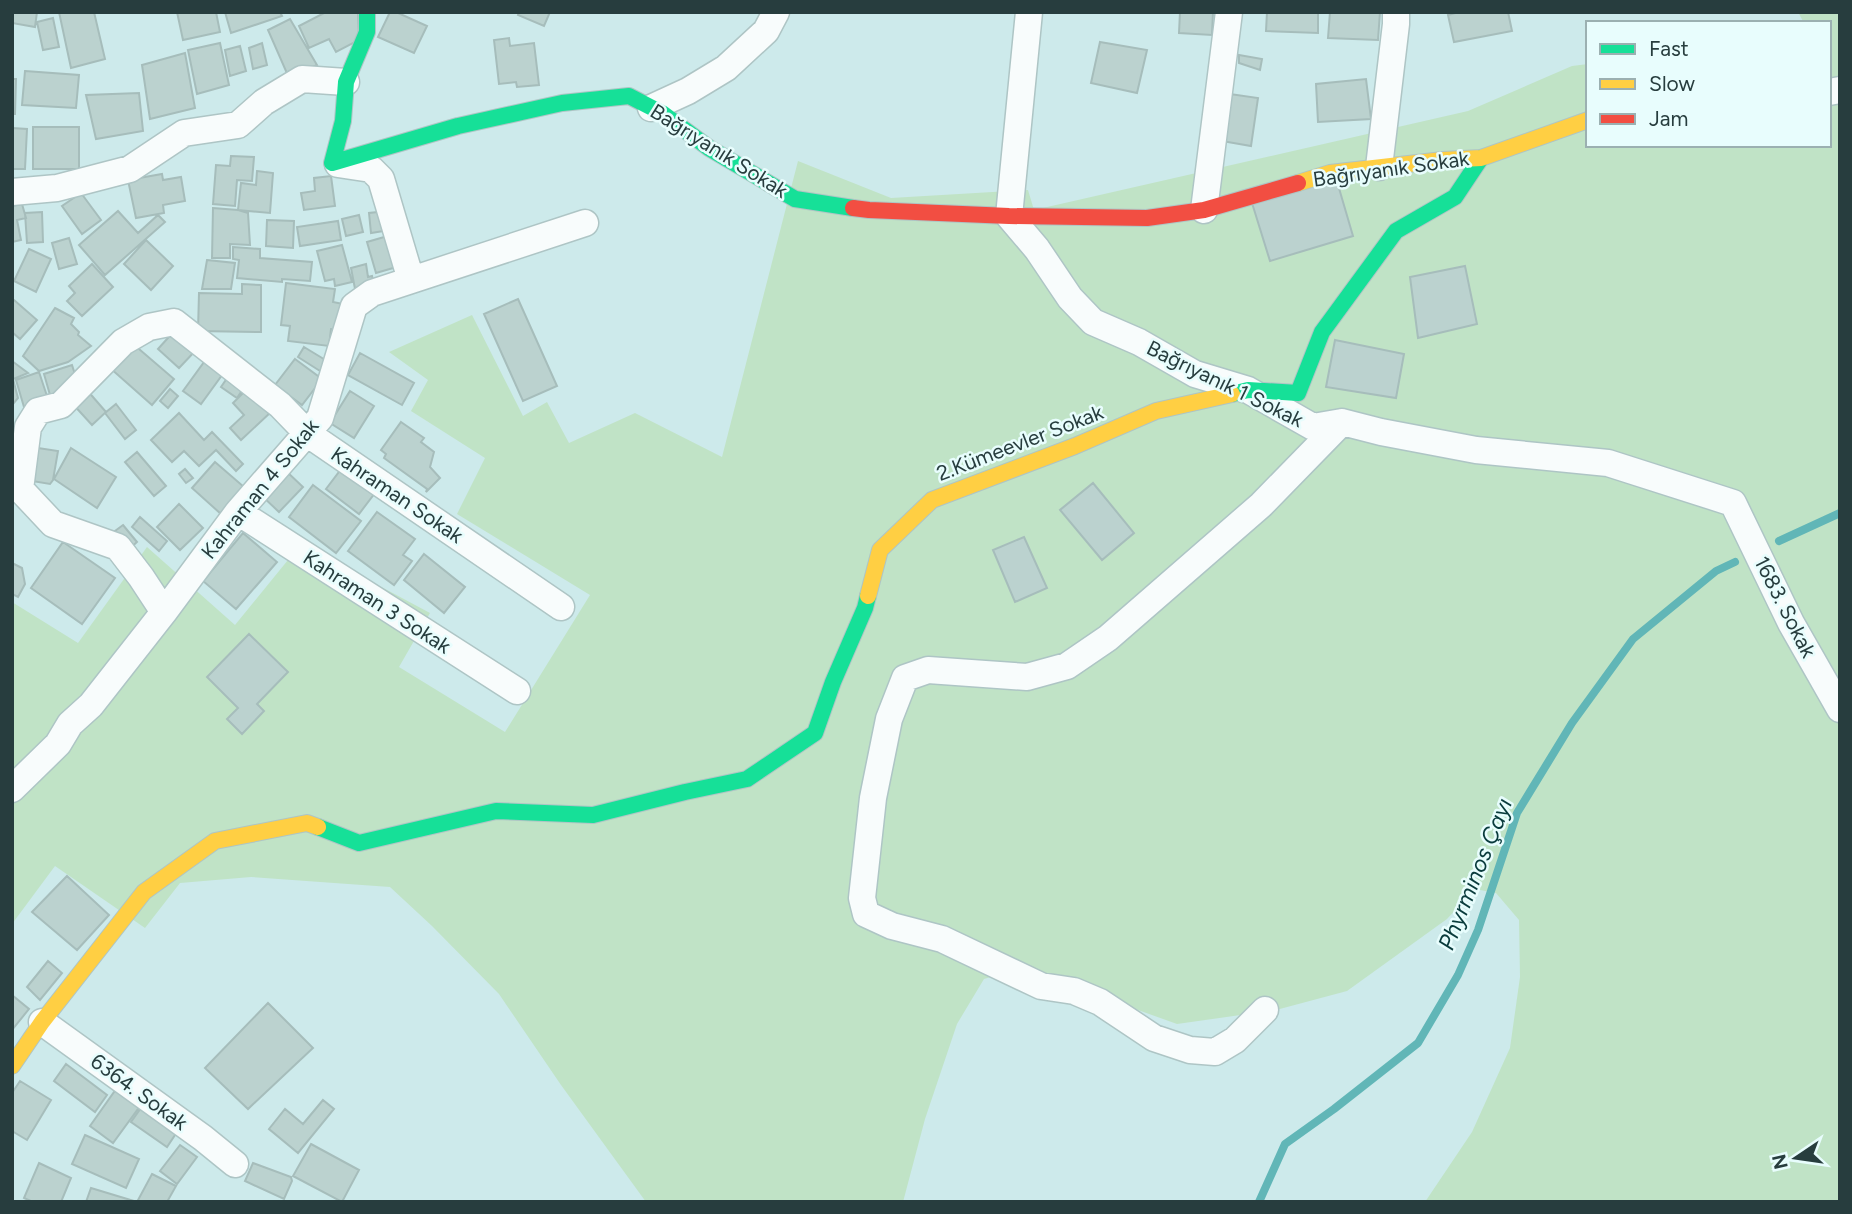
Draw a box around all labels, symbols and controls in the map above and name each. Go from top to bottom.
legend [1586,21,1831,147]
text: Fast [1649,36,1689,61]
text: Slow [1649,71,1695,96]
street label: Bağrıyanık Sokak [646,98,793,203]
text: Jam [1649,106,1688,131]
street label: Bağrıyanık Sokak [1311,145,1471,192]
street label: Bağrıyanık 1 Sokak [1143,335,1308,433]
street label: 2.Kümeevler Sokak [933,399,1107,486]
street label: Kahraman 4 Sokak [196,413,324,564]
street label: Kahraman Sokak [326,441,469,549]
street label: Kahraman 3 Sokak [299,545,456,659]
street label: 1683. Sokak [1749,552,1822,662]
water label: Phyrminos Çayı [1432,794,1518,954]
street label: 6364. Sokak [86,1048,193,1136]
north arrow [1761,1123,1831,1193]
text: N [1767,1152,1793,1171]

